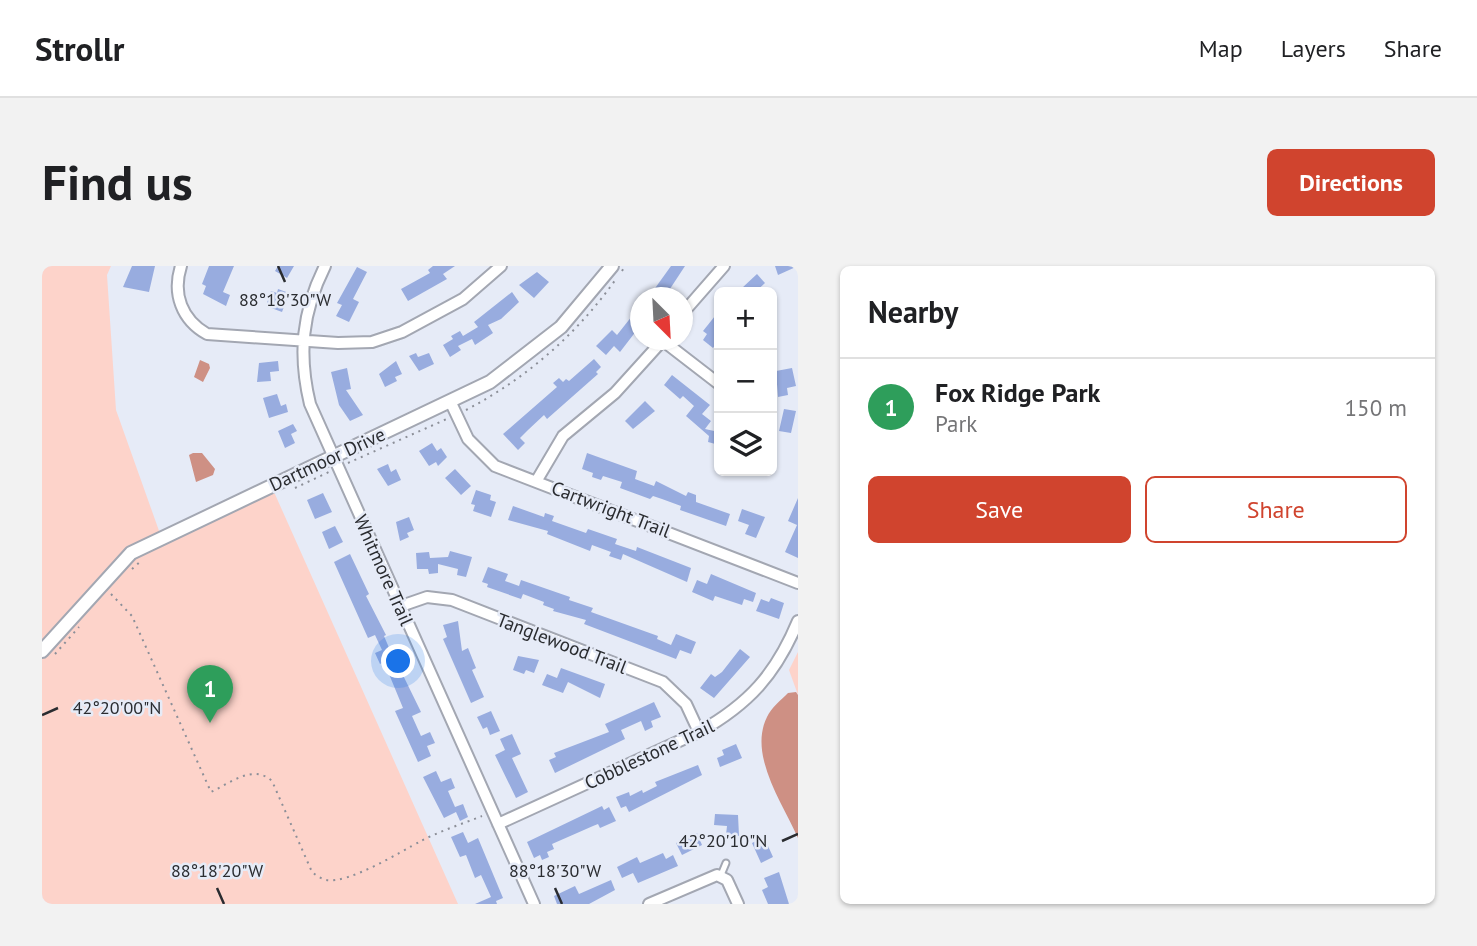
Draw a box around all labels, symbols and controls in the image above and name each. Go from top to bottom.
text: Strollr [35,27,124,70]
text: Map [1199,33,1243,64]
text: Layers [1281,33,1346,64]
text: Share [1384,33,1442,64]
button: Directions [1267,149,1435,216]
text: Find us [42,150,193,214]
north arrow [630,287,693,350]
map controls [714,287,777,476]
button: + [714,287,777,350]
text: 88°18'30"W [239,288,331,311]
text: Nearby [868,292,958,331]
button: − [714,350,777,413]
text: Fox Ridge Park [935,376,1100,409]
text: 1 [884,393,898,422]
text: 150 m [1345,393,1407,422]
text: Park [935,409,977,438]
button: layers [714,413,777,476]
street label: Dartmoor Drive [265,422,389,496]
street label: Cartwright Trail [548,475,674,543]
button: Save [868,476,1131,543]
button: Share [1145,476,1407,543]
street label: Whitmore Trail [349,511,419,630]
street label: Tanglewood Trail [494,607,631,679]
your location [381,644,415,678]
pin: 1 [187,665,233,723]
text: 42°20'00"N [73,696,161,719]
street label: Cobblestone Trail [580,713,718,794]
text: 42°20'10"N [679,829,767,852]
text: 88°18'20"W [171,859,263,882]
text: 88°18'30"W [509,859,601,882]

